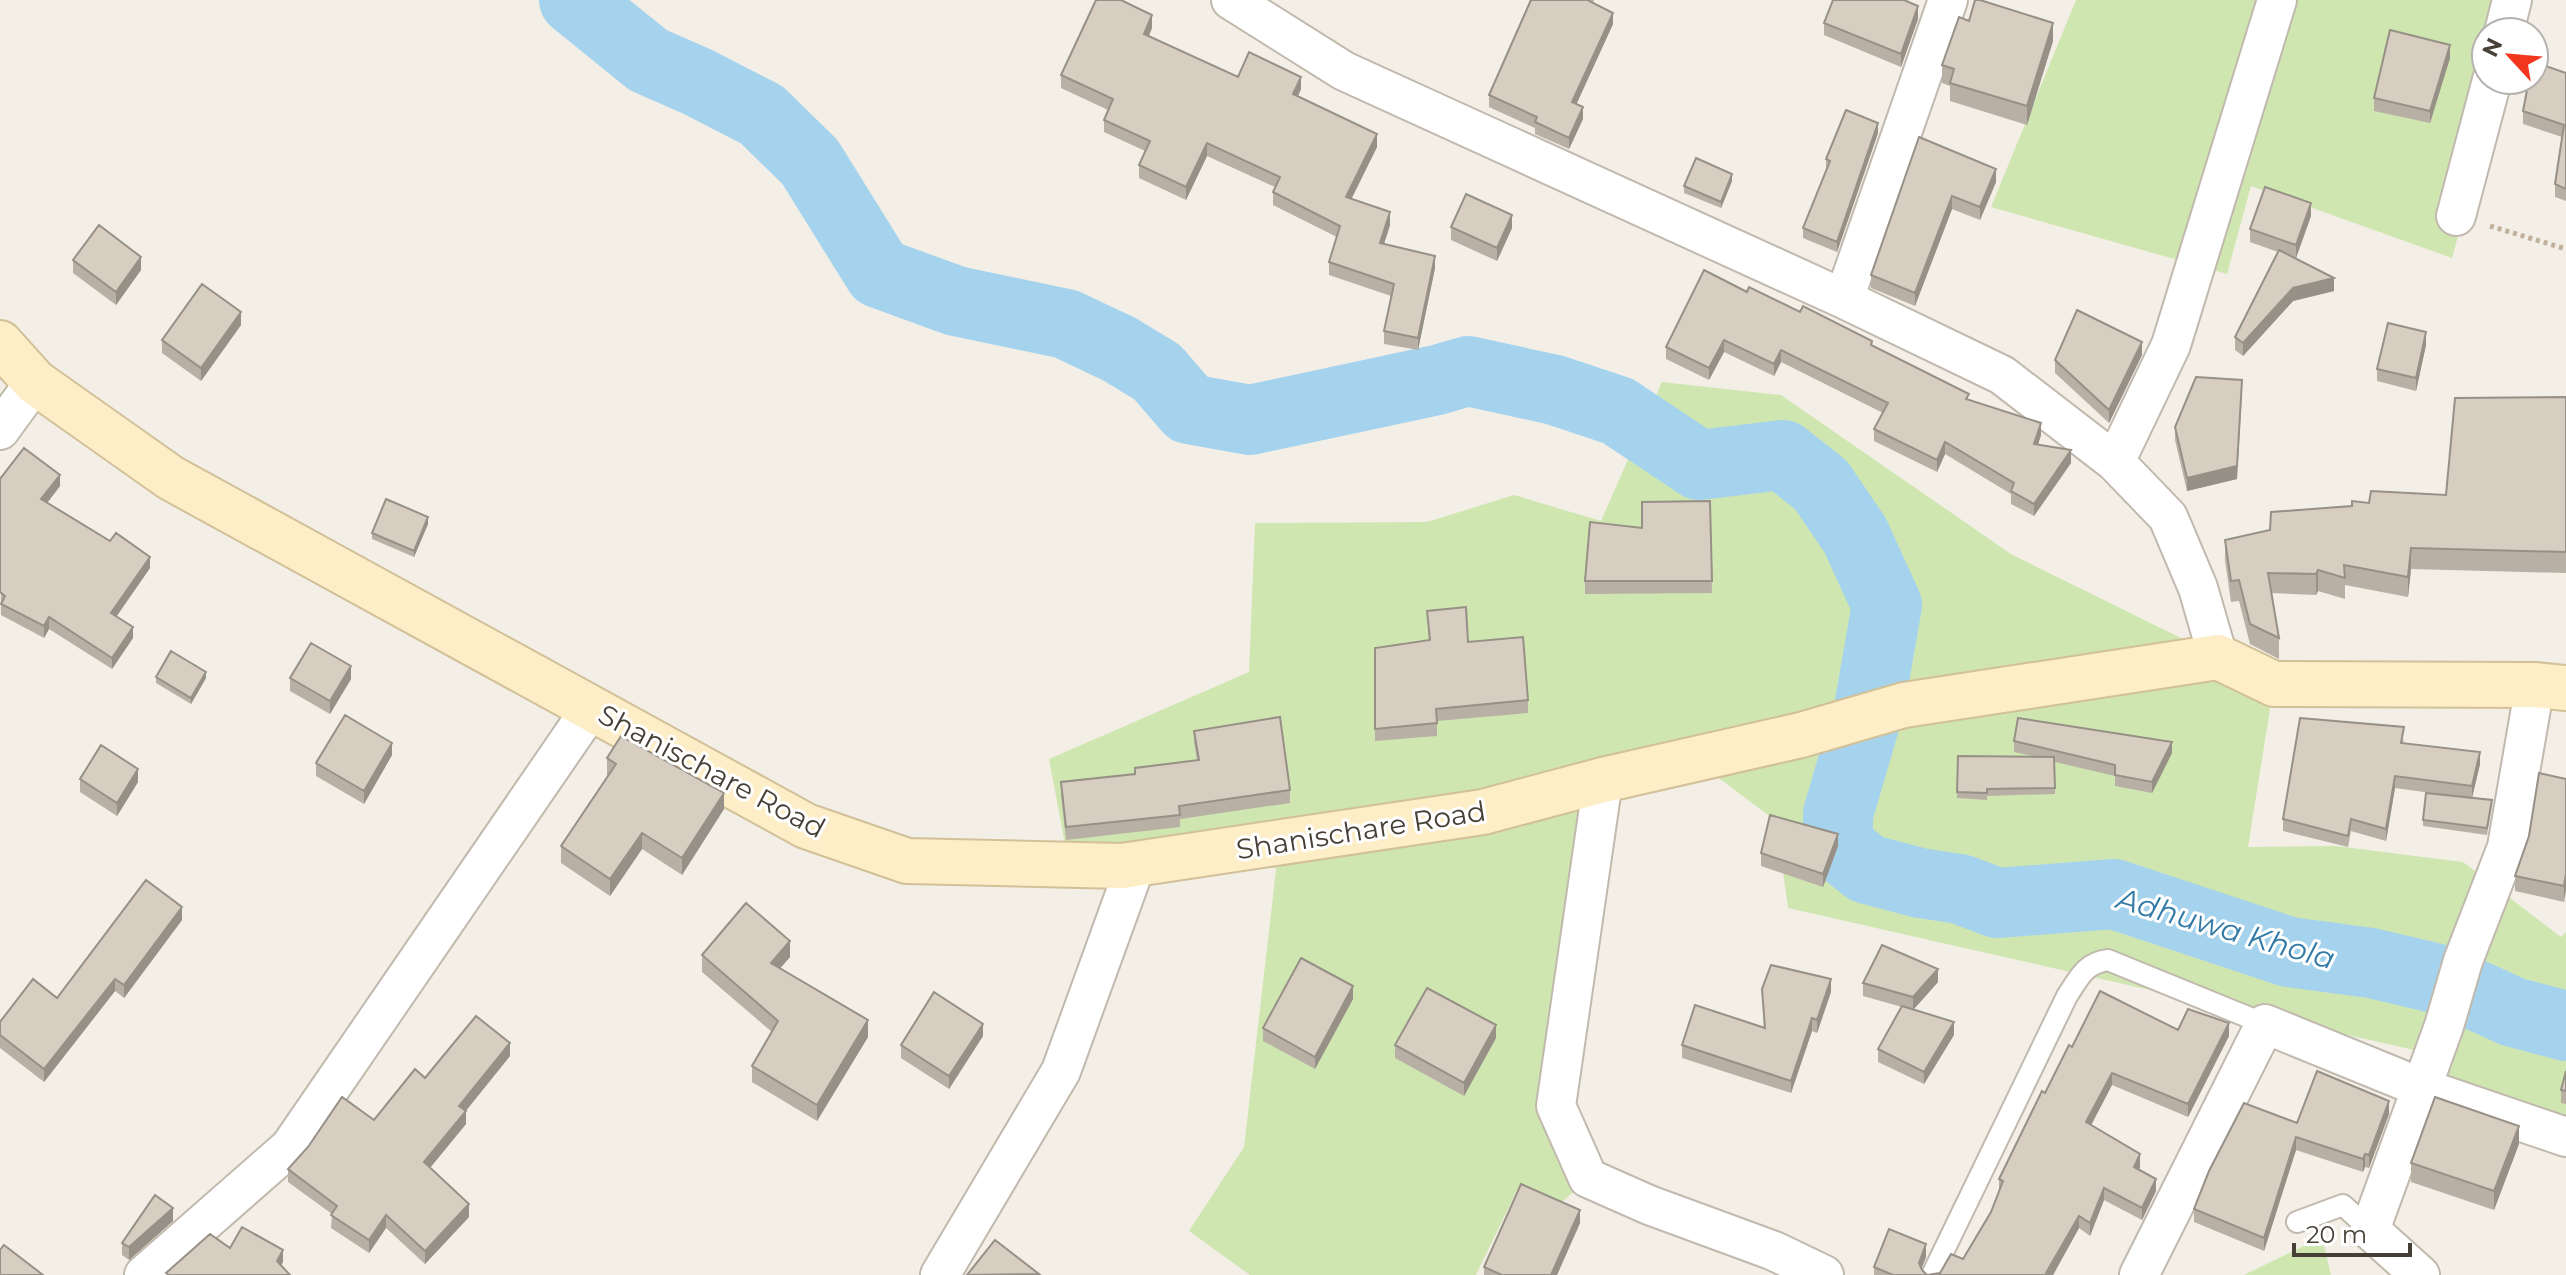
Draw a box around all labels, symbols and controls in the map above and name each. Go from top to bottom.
north arrow [2470,16,2550,96]
text: N [2476,34,2509,61]
street label: Shanischare Road [593,697,831,845]
street label: Shanischare Road [1234,793,1488,867]
water label: Adhuwa Khola [2111,879,2339,977]
scale bar [2294,1207,2410,1257]
text: 20 m [2306,1220,2367,1249]

